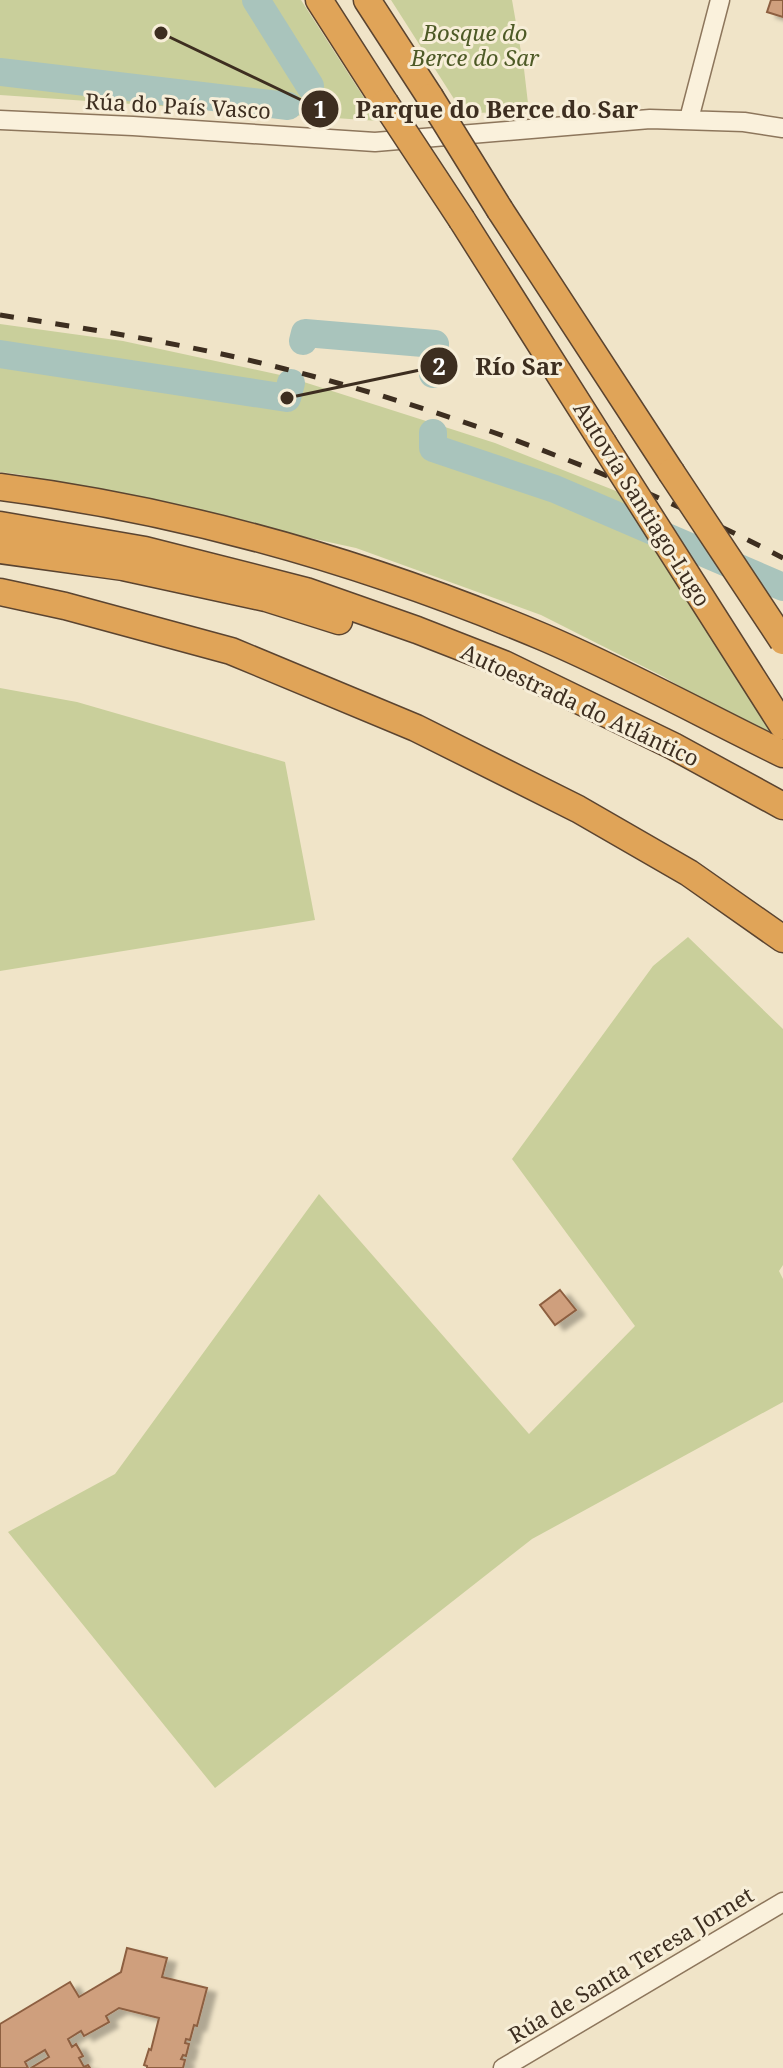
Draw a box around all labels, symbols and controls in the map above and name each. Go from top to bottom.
park label: Bosque do Berce do Sar [410,17,540,72]
street label: Rúa do País Vasco [84,85,272,125]
callout: Parque do Berce do Sar [300,85,655,133]
text: 1 [313,92,327,125]
text: Parque do Berce do Sar [356,92,639,125]
callout: Río Sar [419,342,579,390]
text: 2 [432,349,446,382]
text: Río Sar [475,349,563,382]
street label: Autovía Santiago-Lugo [567,395,718,612]
street label: Autoestrada do Atlántico [456,636,704,773]
street label: Rúa de Santa Teresa Jornet [502,1879,759,2049]

